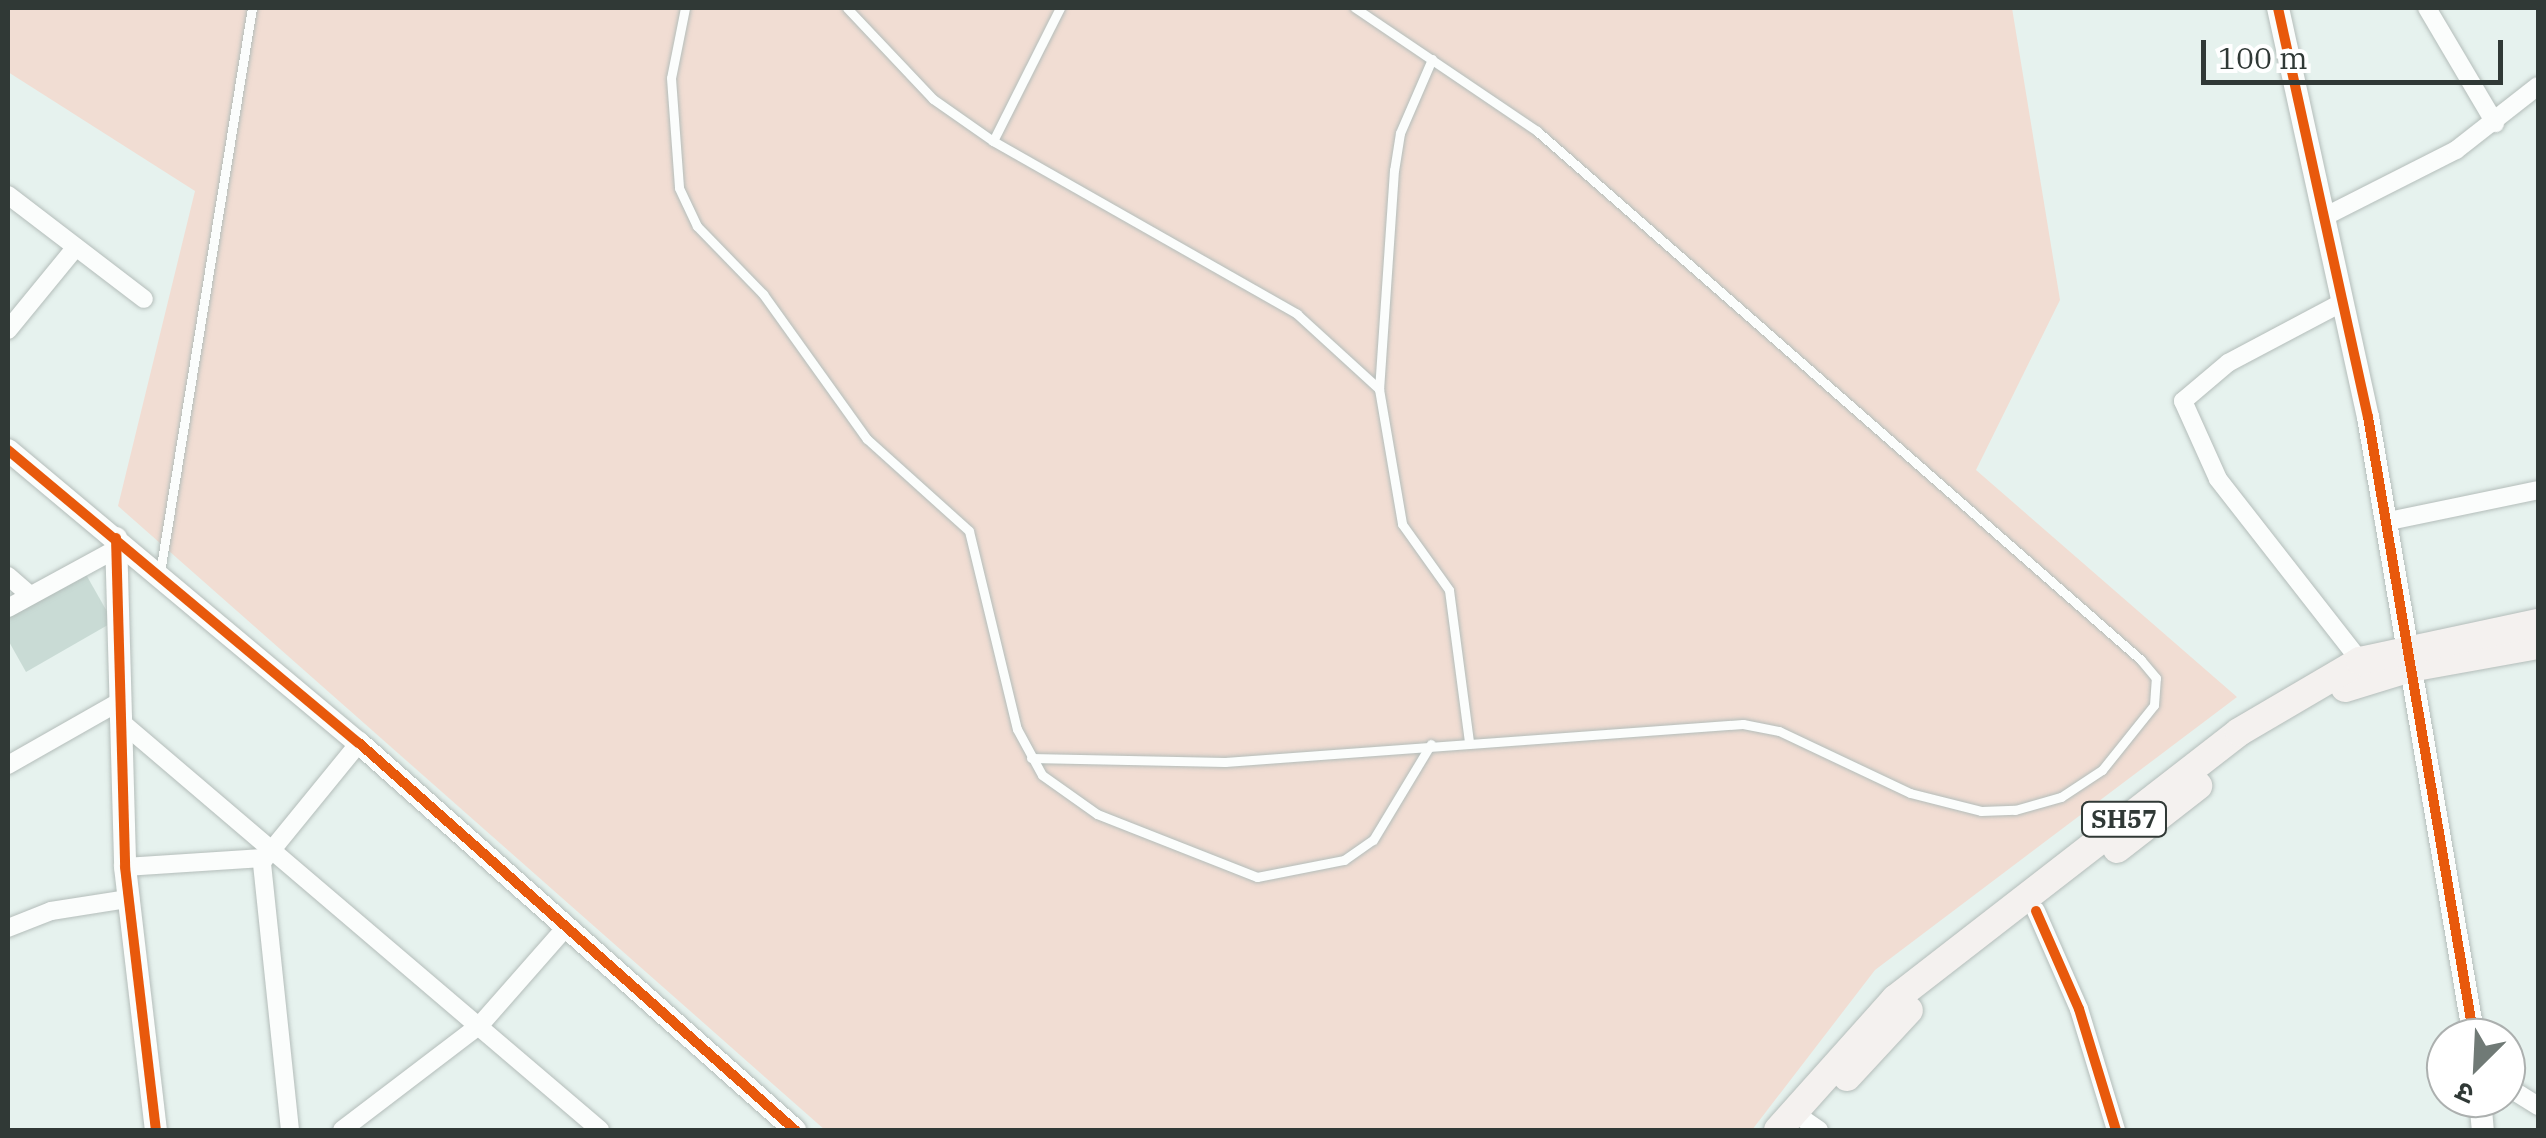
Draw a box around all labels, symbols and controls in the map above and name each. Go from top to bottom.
scale bar [2206,20,2508,82]
text: 100 m [2218,38,2308,77]
road number: SH57 [2079,799,2169,839]
north arrow [2426,1018,2526,1118]
text: उ [2449,1074,2479,1114]

